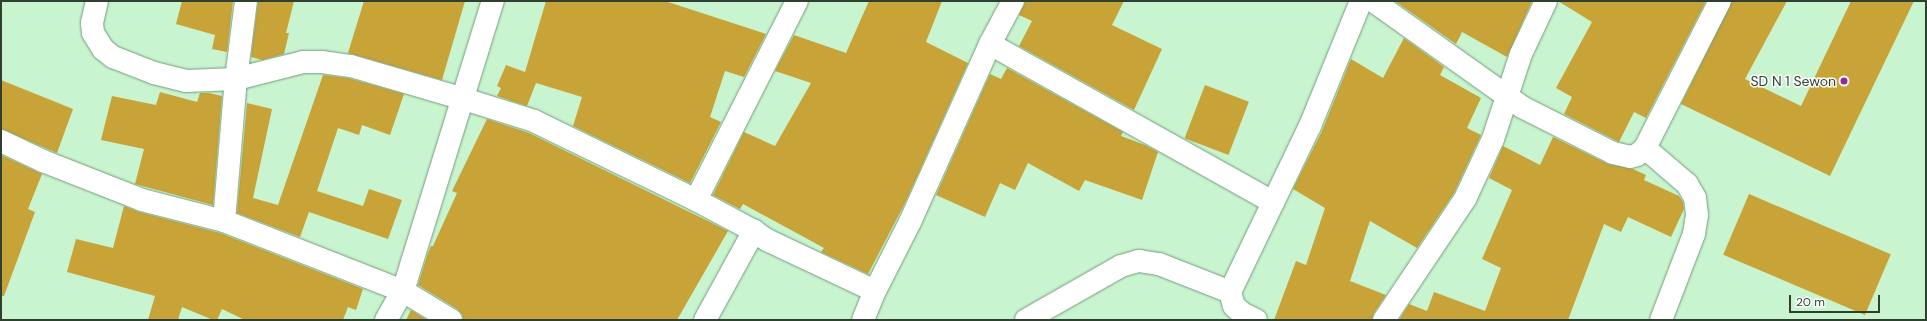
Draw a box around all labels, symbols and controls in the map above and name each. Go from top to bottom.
place label: SD N 1 Sewon [1750,73,1836,89]
marker: SD N 1 Sewon [1839,76,1849,86]
scale bar [1791,287,1882,313]
text: 20 m [1796,294,1825,310]

